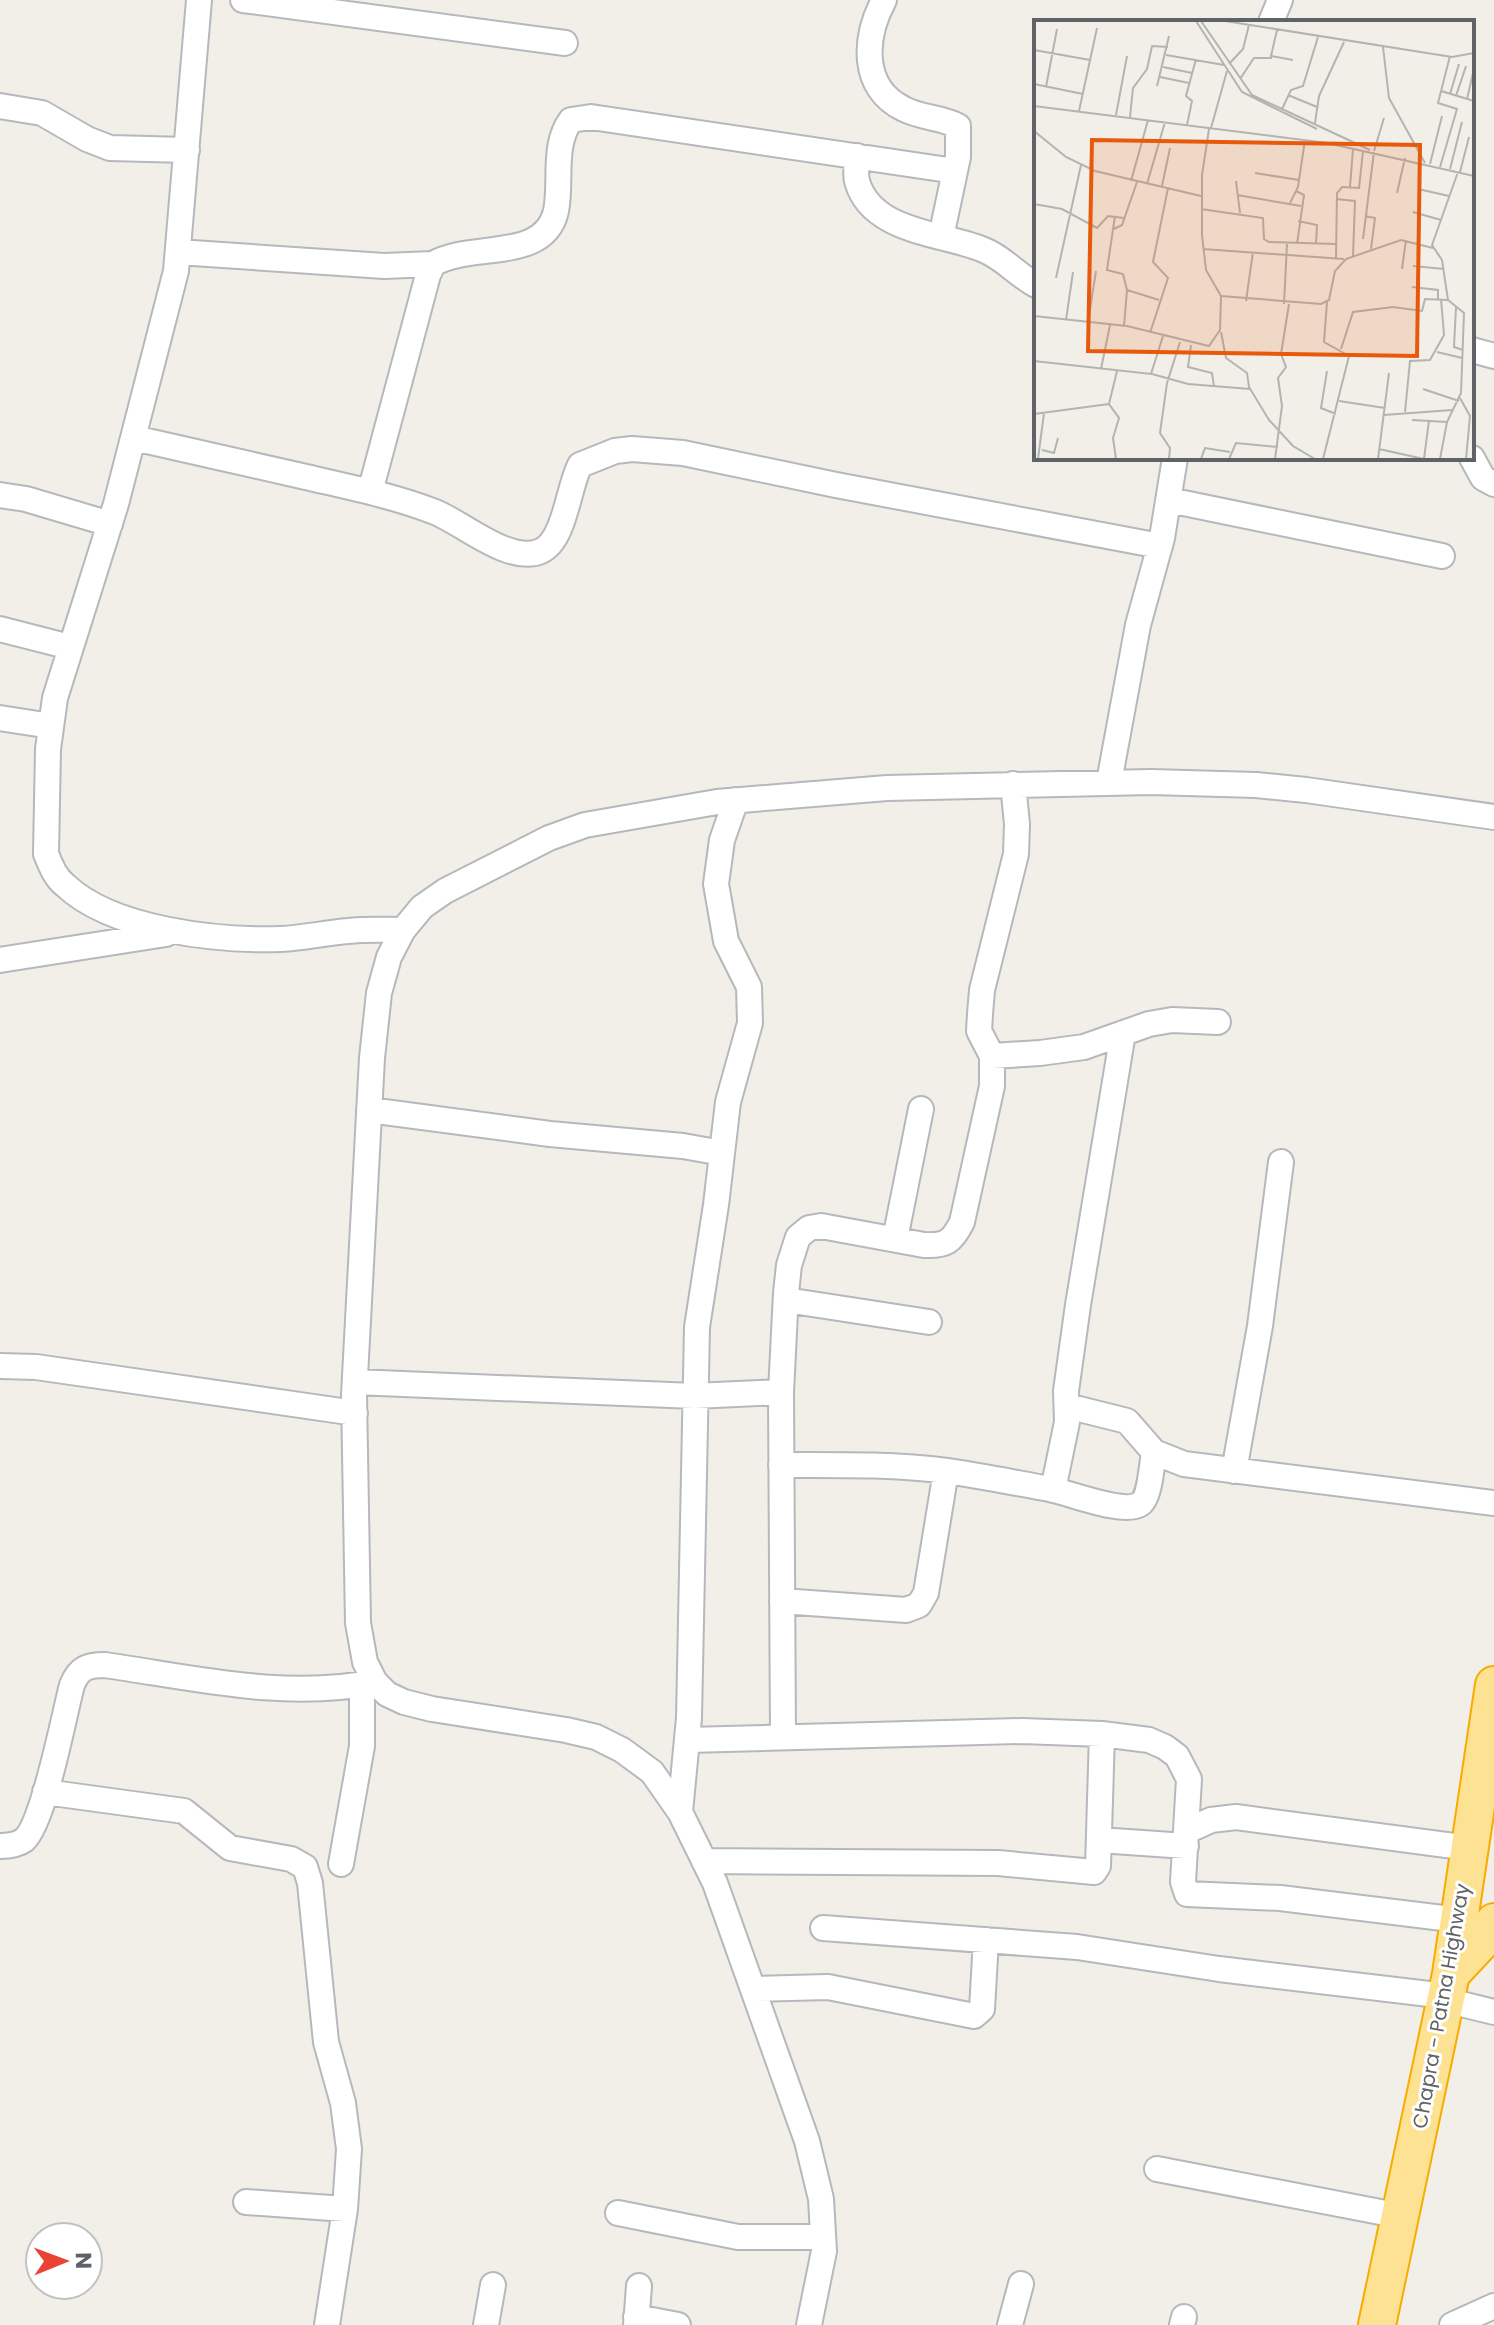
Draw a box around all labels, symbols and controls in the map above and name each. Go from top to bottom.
inset map [1034,20,1474,460]
street label: Chapra - Patna Highway [1406,1881,1476,2131]
north arrow [24,2221,104,2301]
text: N [68,2252,99,2269]

